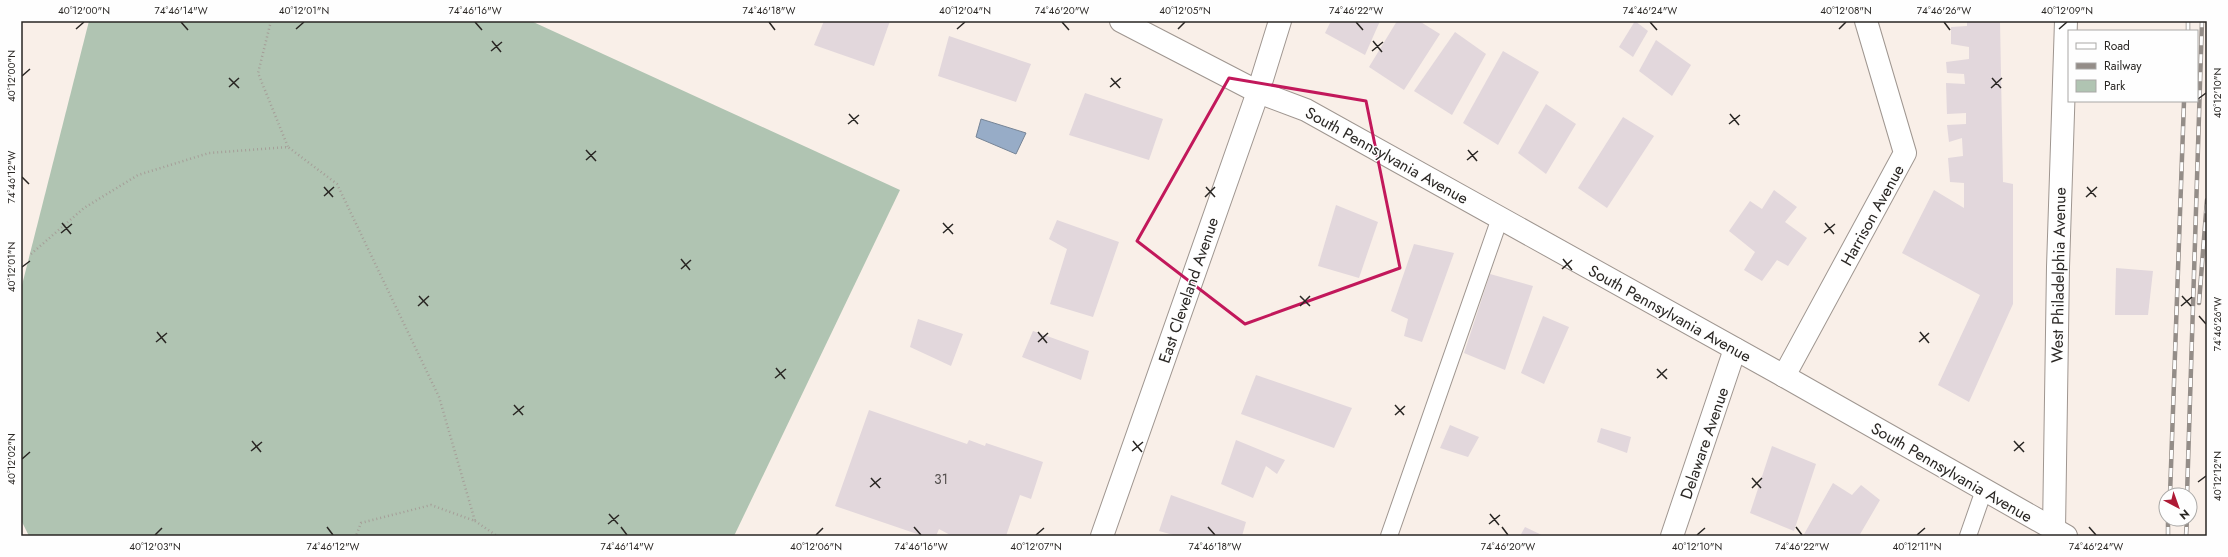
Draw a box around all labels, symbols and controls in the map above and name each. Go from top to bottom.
text: 40°12'00"N [58,3,110,18]
text: 74°46'14"W [154,3,208,18]
text: 40°12'01"N [279,3,329,18]
text: 74°46'16"W [448,3,502,18]
text: 74°46'18"W [743,3,796,18]
text: 40°12'04"N [939,3,991,18]
text: 74°46'20"W [1035,3,1089,18]
text: 40°12'05"N [1159,3,1211,18]
text: 74°46'22"W [1329,3,1383,18]
text: 74°46'24"W [1623,3,1677,18]
text: 40°12'08"N [1820,3,1872,18]
text: 74°46'26"W [1917,3,1971,18]
text: 40°12'09"N [2041,3,2093,18]
legend [2068,30,2198,102]
text: Road [2104,37,2130,55]
text: 40°12'00"N [4,50,19,102]
text: Railway [2104,57,2142,75]
text: 40°12'10"N [2210,68,2225,118]
text: Park [2104,77,2126,95]
street label: South Pennsylvania Avenue [1301,101,1472,210]
text: 74°46'12"W [4,150,19,204]
street label: Harrison Avenue [1835,160,1910,270]
street label: West Philadelphia Avenue [2045,187,2072,363]
street label: East Cleveland Avenue [1153,214,1224,366]
text: 40°12'01"N [4,242,19,292]
street label: South Pennsylvania Avenue [1584,259,1755,368]
text: 74°46'26"W [2210,297,2225,351]
street label: Delaware Avenue [1675,384,1734,502]
street label: South Pennsylvania Avenue [1867,417,2037,528]
text: 40°12'02"N [4,433,19,485]
text: 40°12'12"N [2210,451,2225,501]
house number: 31 [934,469,948,489]
north arrow [2158,487,2198,527]
text: N [2176,506,2193,523]
text: 40°12'03"N [129,539,181,554]
text: 74°46'12"W [306,539,360,554]
text: 74°46'14"W [600,539,654,554]
text: 40°12'06"N [790,539,842,554]
text: 74°46'16"W [894,539,948,554]
text: 40°12'07"N [1010,539,1062,554]
text: 74°46'18"W [1189,539,1242,554]
text: 74°46'20"W [1481,539,1535,554]
text: 40°12'10"N [1672,539,1722,554]
text: 74°46'22"W [1775,539,1829,554]
text: 40°12'11"N [1892,539,1942,554]
text: 74°46'24"W [2069,539,2123,554]

